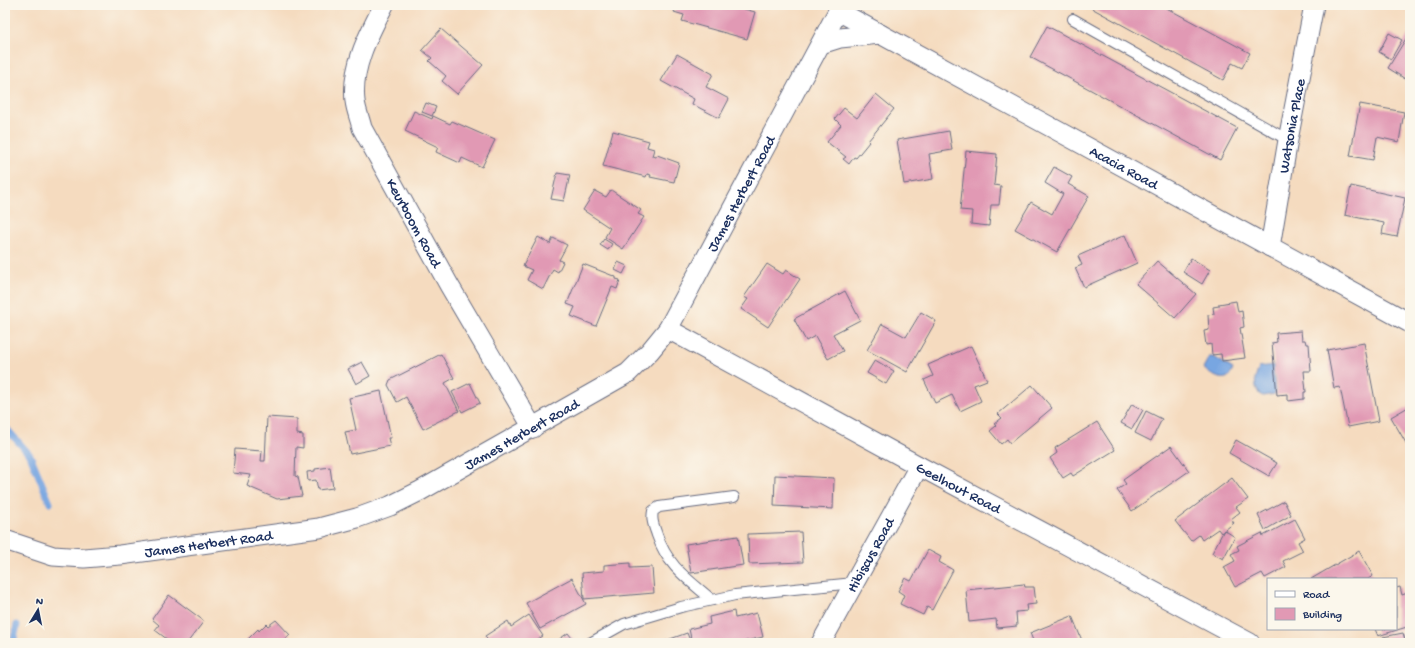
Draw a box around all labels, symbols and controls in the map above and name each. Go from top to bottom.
street label: Watsonia Place [1276,77,1311,175]
street label: James Herbert Road [704,132,781,255]
street label: Acacia Road [1086,143,1162,195]
street label: Keurboom Road [381,176,445,272]
street label: James Herbert Road [462,395,584,475]
street label: Geelhout Road [912,459,1004,520]
street label: Hibiscus Road [844,514,900,596]
street label: James Herbert Road [144,527,275,563]
legend [1267,578,1397,630]
text: Road [1303,589,1330,603]
north arrow [18,590,58,630]
text: N [35,596,44,609]
text: Building [1302,609,1342,623]

